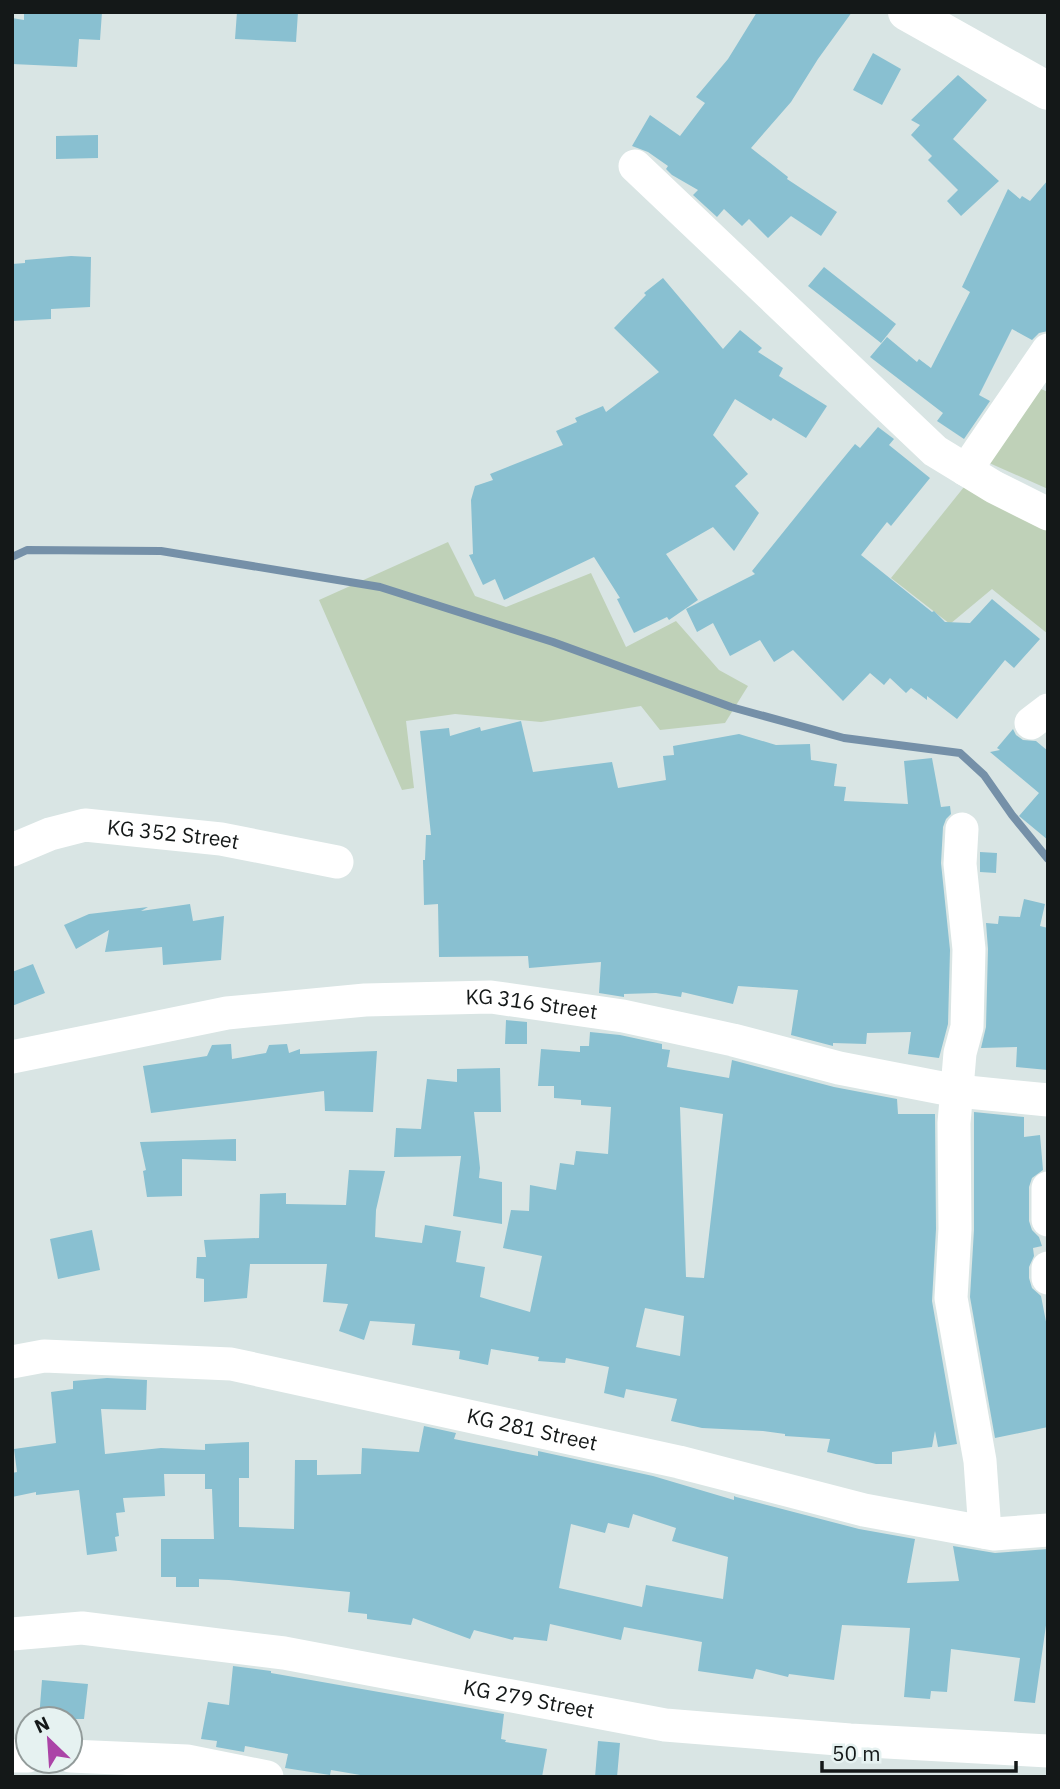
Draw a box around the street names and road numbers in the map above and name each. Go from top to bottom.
street label: KG 352 Street [106,812,242,855]
street label: KG 316 Street [465,982,599,1025]
street label: KG 281 Street [465,1401,600,1457]
street label: KG 279 Street [461,1672,597,1724]

